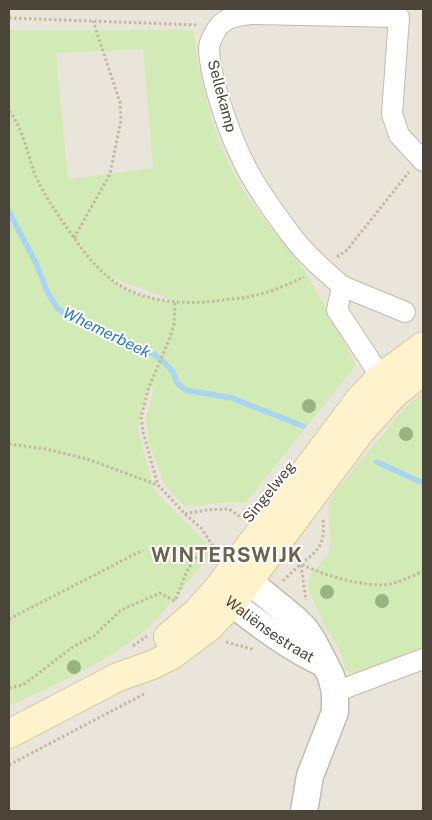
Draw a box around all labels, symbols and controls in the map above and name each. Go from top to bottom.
street label: Sellekamp [205,58,240,134]
water label: Whemerbeek [60,303,154,362]
street label: Singelweg [239,458,298,526]
district label: WINTERSWIJK [151,543,303,567]
street label: Waliënsestraat [222,592,317,665]

